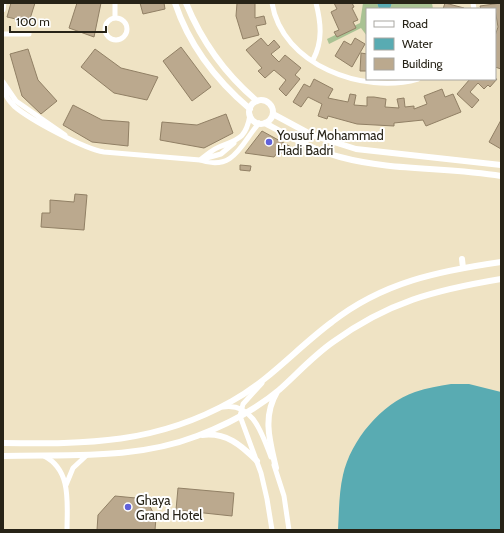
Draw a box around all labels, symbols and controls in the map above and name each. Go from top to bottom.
scale bar [10,8,106,34]
legend [366,8,496,80]
text: 100 m [16,14,50,29]
text: Road [402,16,428,31]
text: Water [402,36,433,51]
text: Building [402,56,444,71]
place label: Yousuf Mohammad Hadi Badri [276,127,384,158]
marker: Yousuf Mohammad Hadi Badri [264,137,274,147]
place label: Ghaya Grand Hotel [136,492,202,523]
marker: Ghaya Grand Hotel [123,502,133,512]

